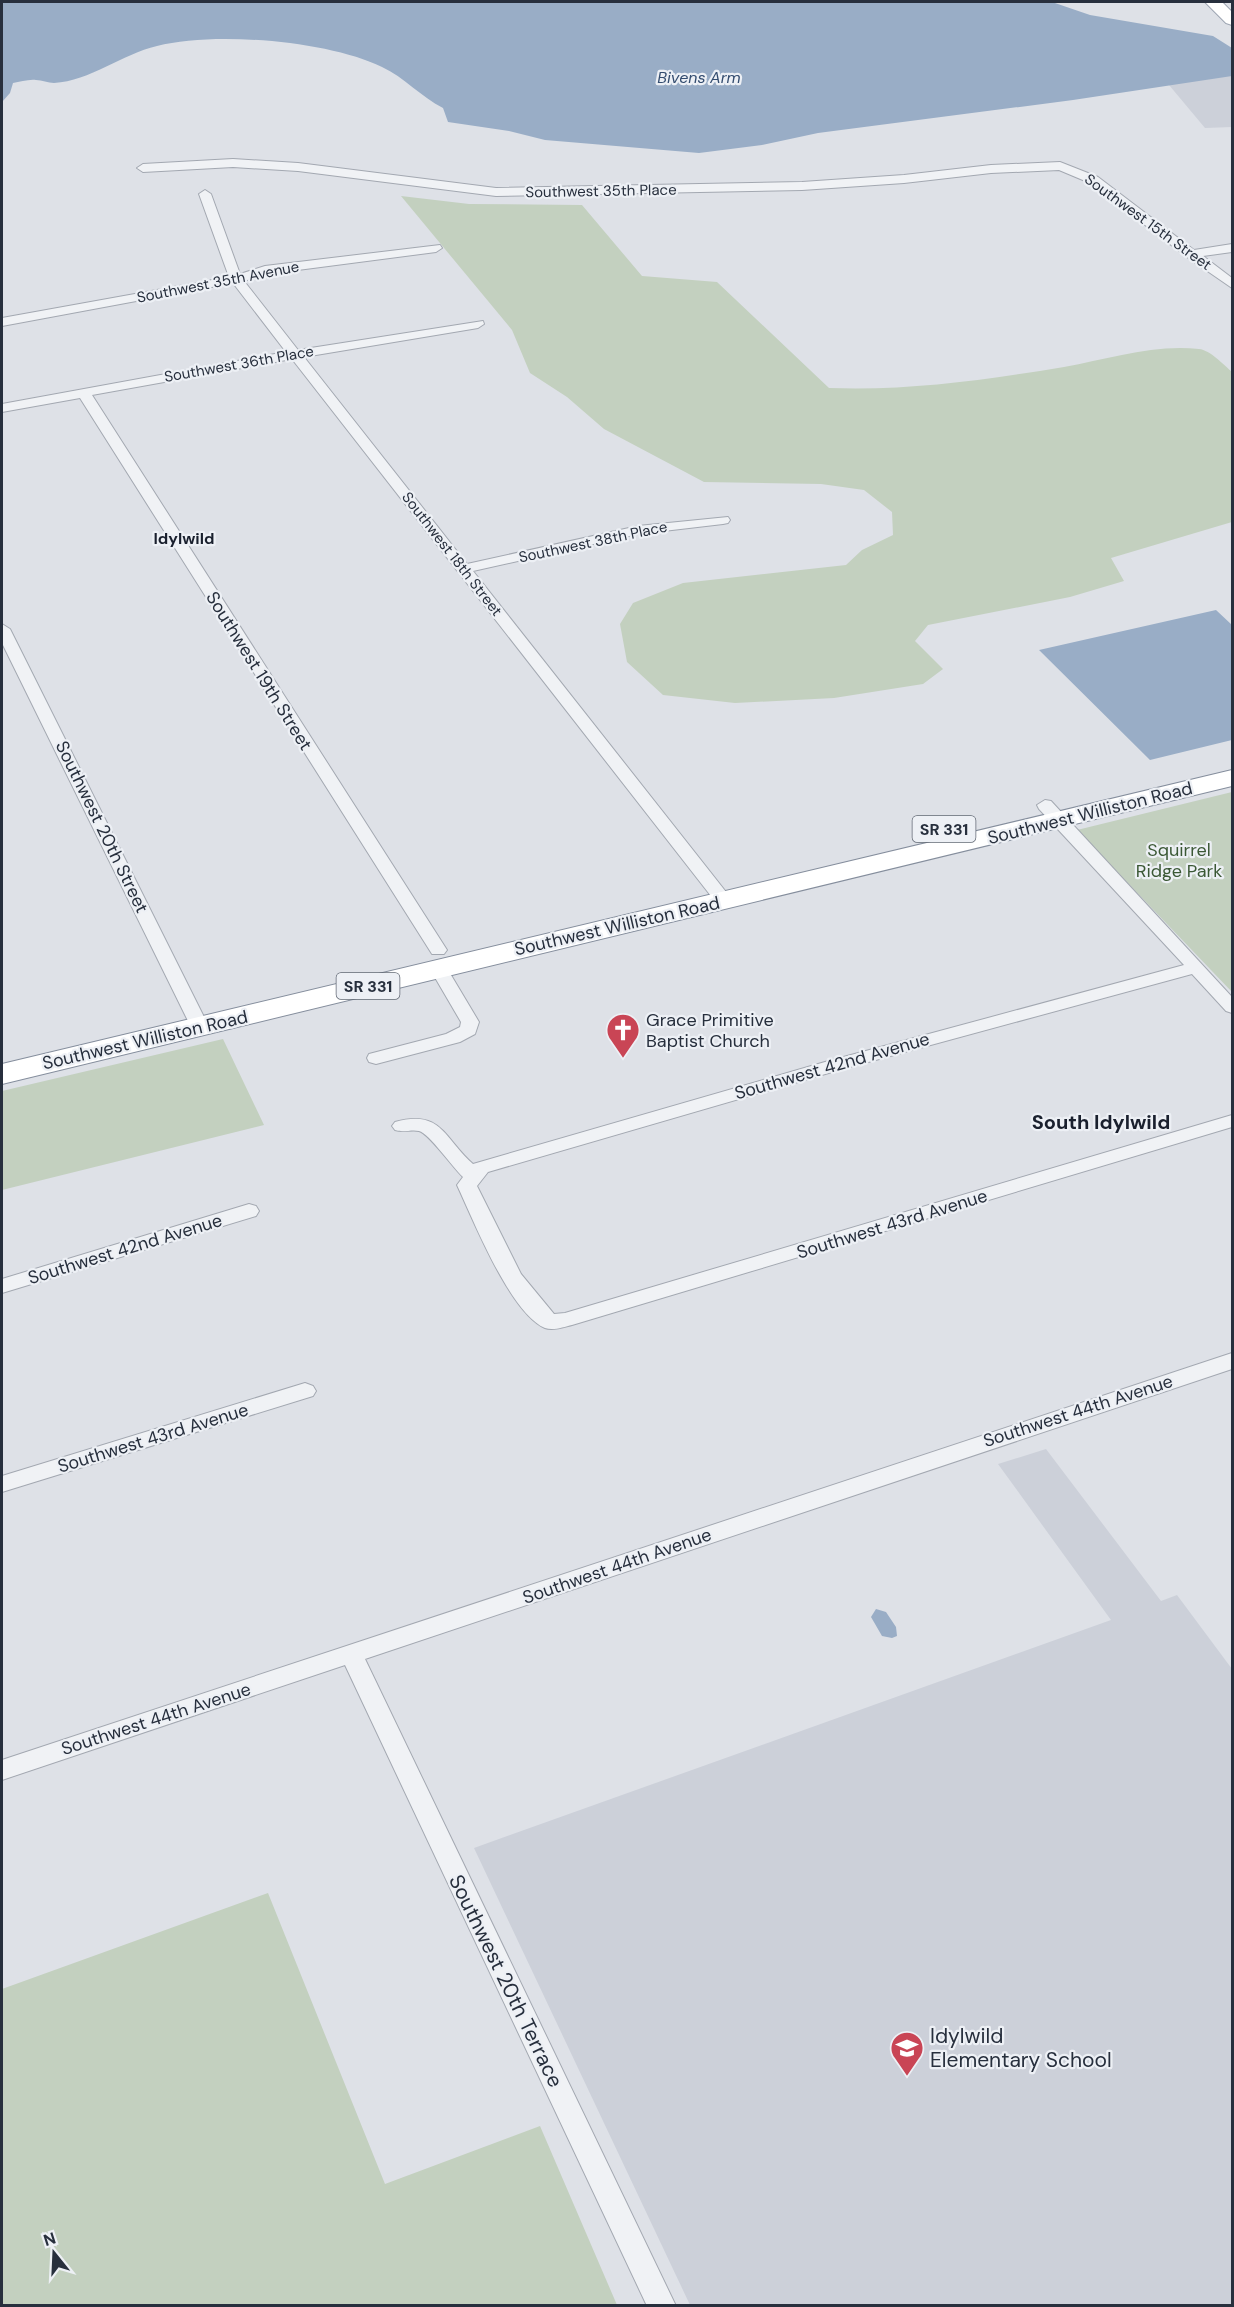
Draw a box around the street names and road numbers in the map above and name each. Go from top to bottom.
street label: Southwest 15th Street [1081,169,1216,275]
street label: Southwest 35th Place [525,180,677,202]
street label: Southwest 35th Avenue [135,256,301,308]
street label: Southwest 36th Place [163,341,315,387]
street label: Southwest 18th Street [397,488,507,620]
street label: Southwest 38th Place [517,516,669,568]
street label: Southwest 19th Street [200,587,318,755]
street label: Southwest 20th Street [50,737,154,917]
street label: Southwest Williston Road [985,776,1195,850]
road number: SR 331 [912,816,976,842]
street label: Southwest Williston Road [512,891,722,961]
road number: SR 331 [336,973,400,999]
street label: Southwest Williston Road [40,1005,250,1075]
street label: Southwest 42nd Avenue [732,1027,932,1105]
street label: Southwest 43rd Avenue [794,1184,990,1264]
street label: Southwest 42nd Avenue [25,1208,225,1290]
street label: Southwest 44th Avenue [980,1369,1176,1453]
street label: Southwest 43rd Avenue [55,1398,251,1478]
street label: Southwest 44th Avenue [519,1522,715,1610]
street label: Southwest 44th Avenue [58,1677,254,1761]
street label: Southwest 20th Terrace [442,1870,570,2092]

